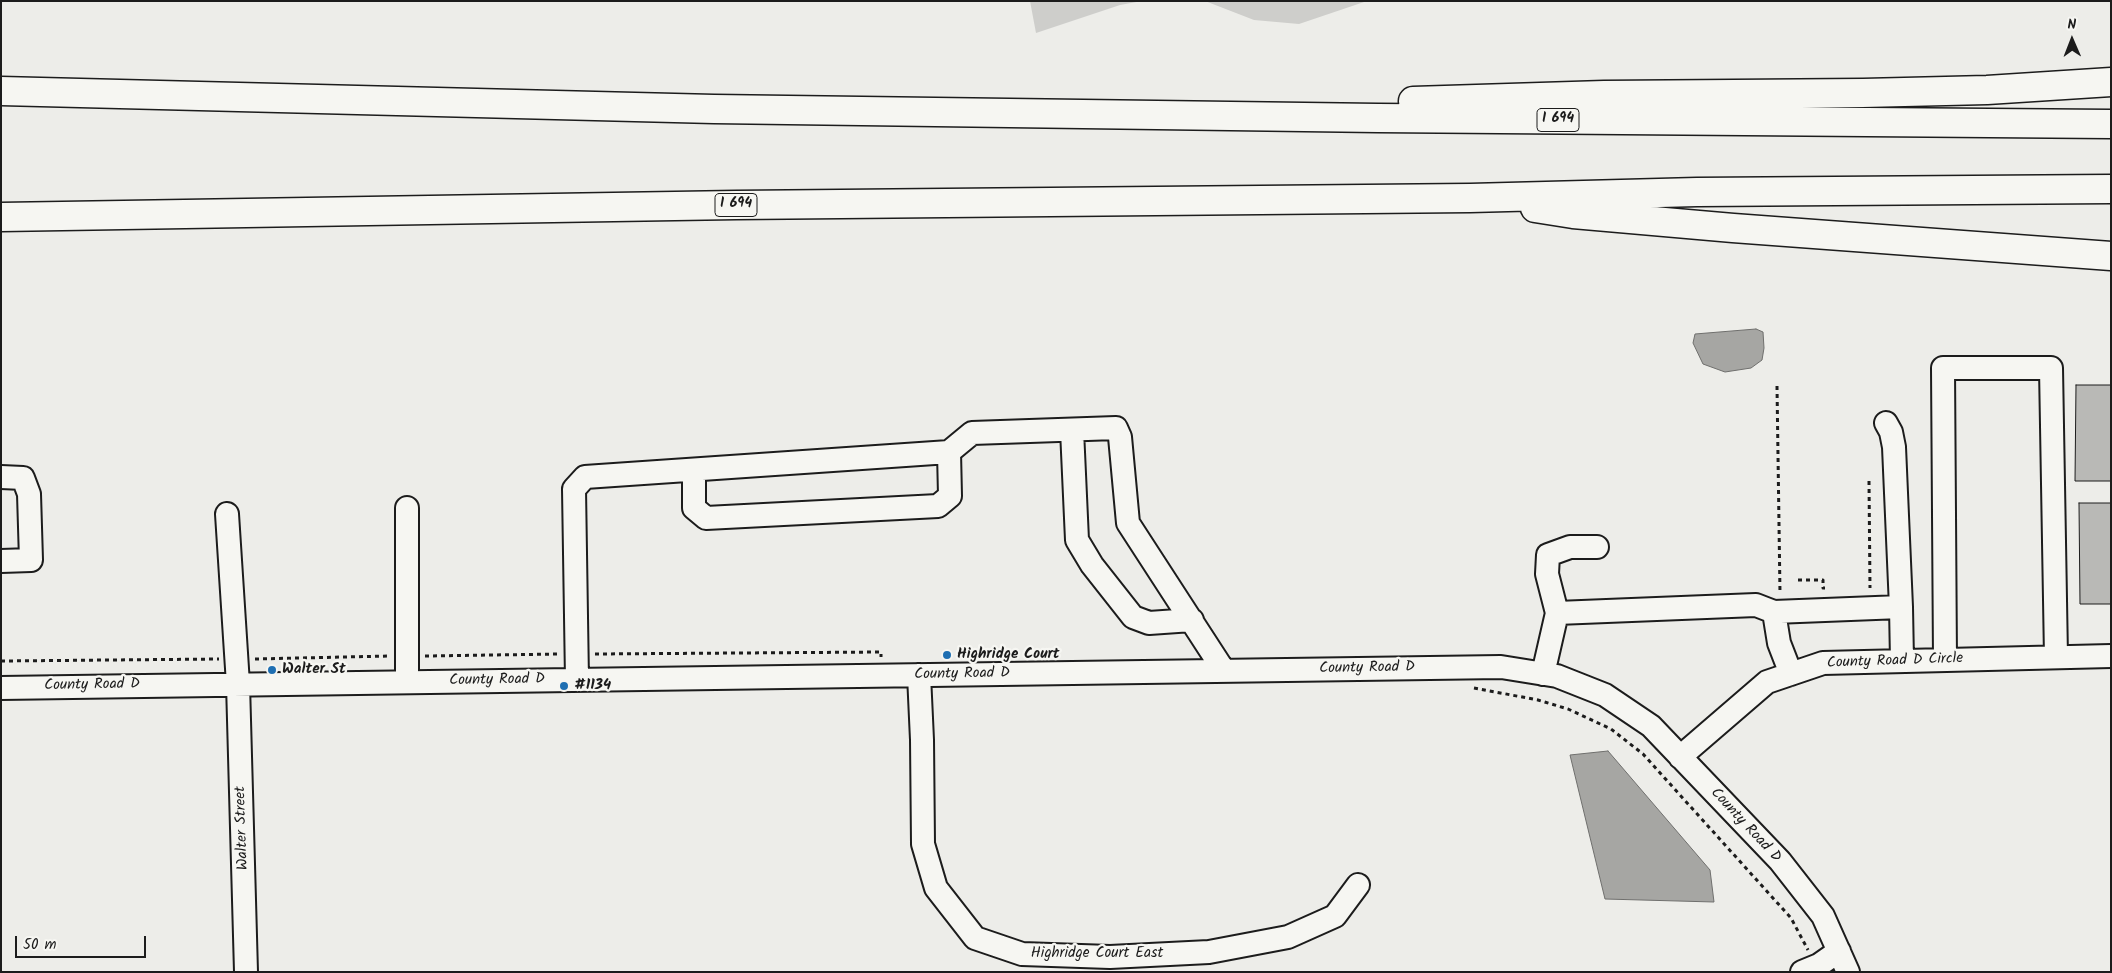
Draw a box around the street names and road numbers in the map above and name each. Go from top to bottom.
road number: I 694 [1537,108,1579,132]
road number: I 694 [715,194,757,216]
street label: County Road D Circle [1827,651,1963,673]
street label: County Road D [1319,659,1415,679]
street label: County Road D [914,665,1010,685]
street label: County Road D [449,671,545,691]
street label: County Road D [44,676,140,696]
street label: County Road D [1706,785,1784,867]
street label: Walter Street [233,786,253,870]
street label: Highridge Court East [1031,945,1163,963]

